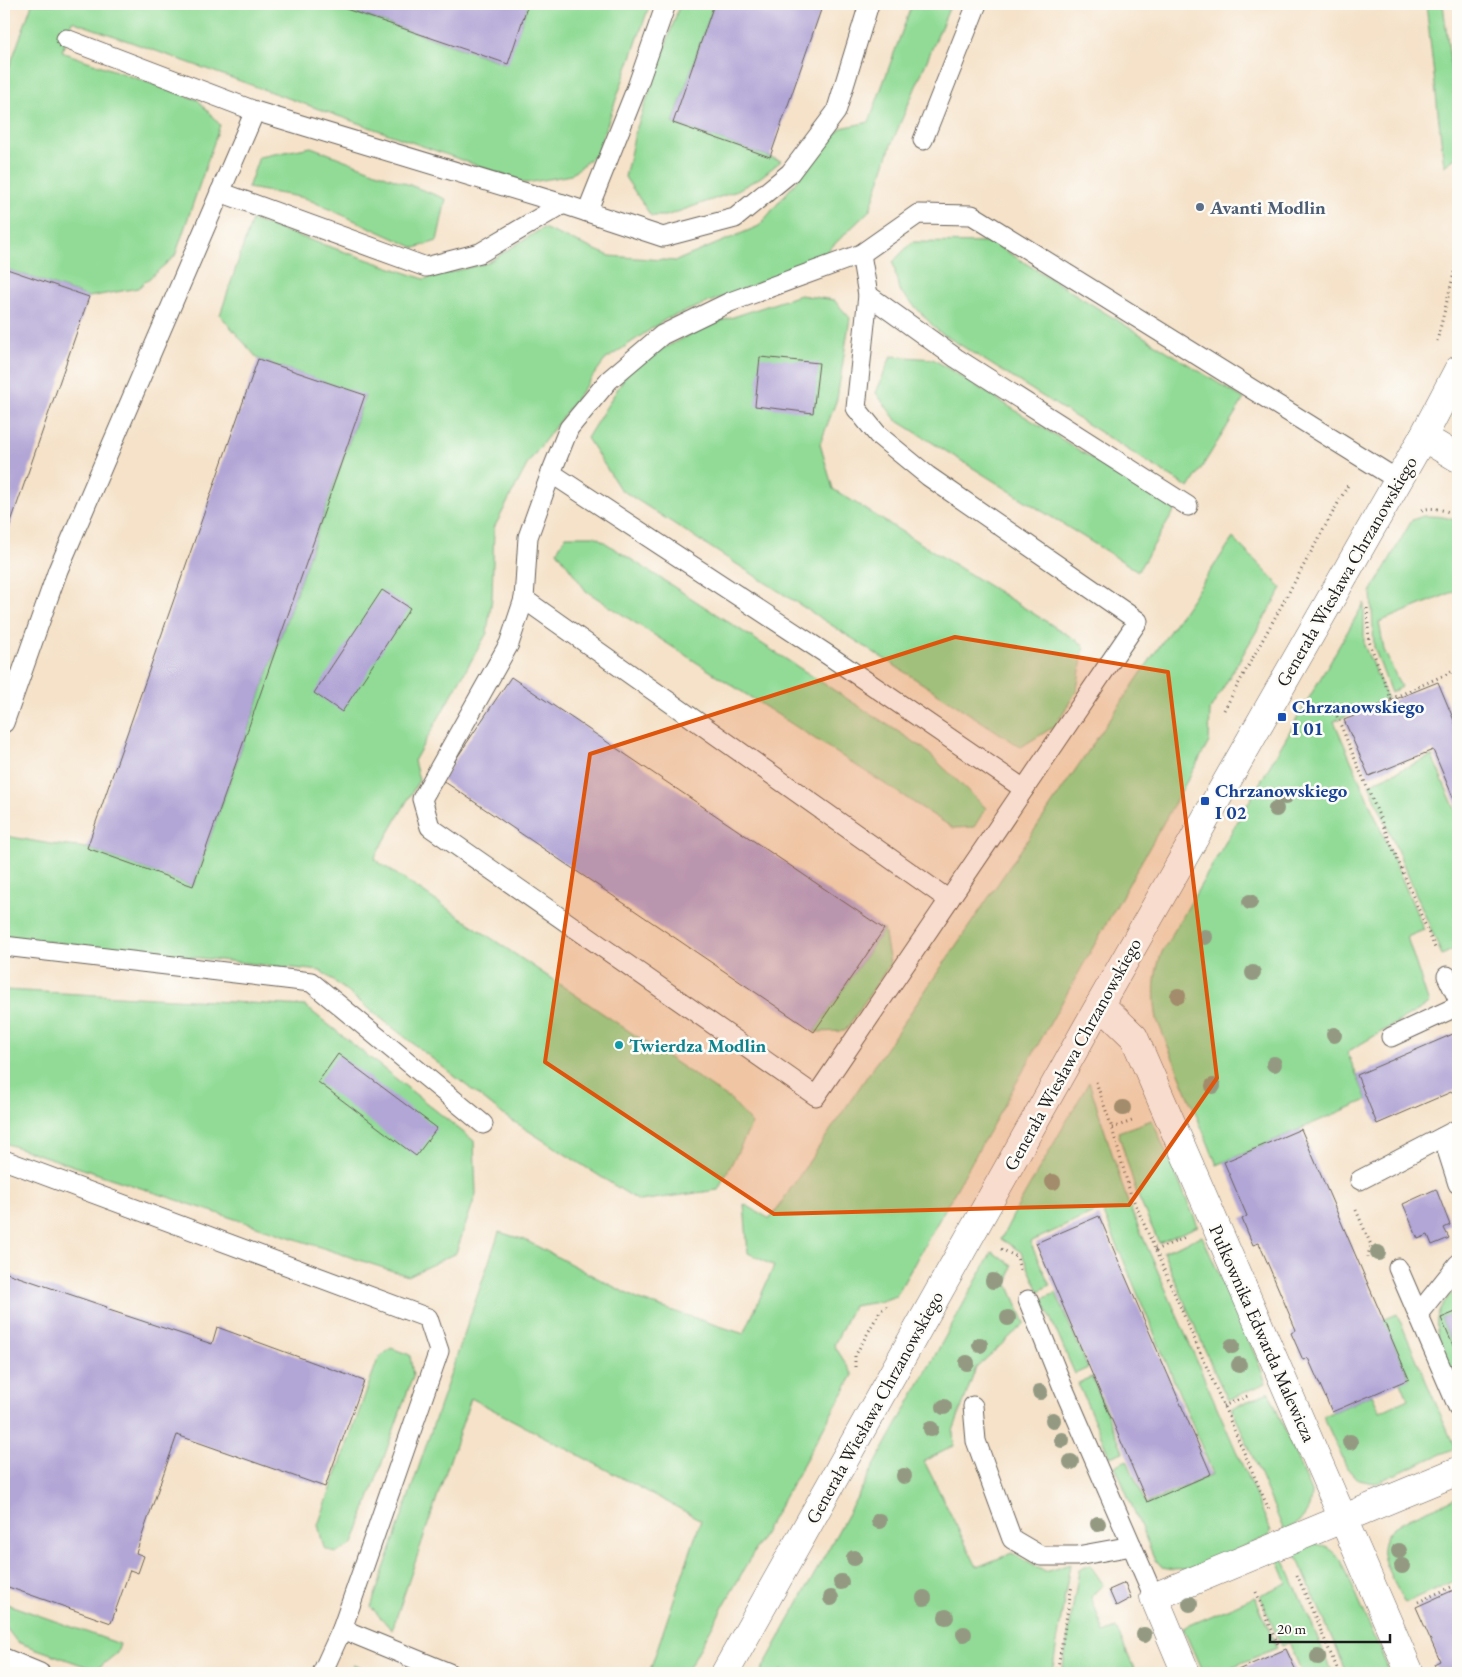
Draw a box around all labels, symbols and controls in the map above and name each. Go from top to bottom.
place label: Avanti Modlin [1209,195,1326,220]
marker: Avanti Modlin [1194,201,1206,213]
street label: Generała Wiesława Chrzanowskiego [1270,451,1423,691]
place label: Chrzanowskiego I 01 [1292,694,1425,741]
marker: Chrzanowskiego I 01 [1276,711,1288,723]
place label: Chrzanowskiego I 02 [1215,778,1348,825]
marker: Chrzanowskiego I 02 [1199,795,1211,807]
street label: Generała Wiesława Chrzanowskiego [998,933,1147,1175]
place label: Twierdza Modlin [629,1033,767,1058]
marker: Twierdza Modlin [613,1039,625,1051]
street label: Pułkownika Edwarda Malewicza [1203,1221,1322,1446]
street label: Generała Wiesława Chrzanowskiego [800,1286,949,1528]
scale bar [1270,1612,1390,1644]
text: 20 m [1277,1619,1306,1638]

